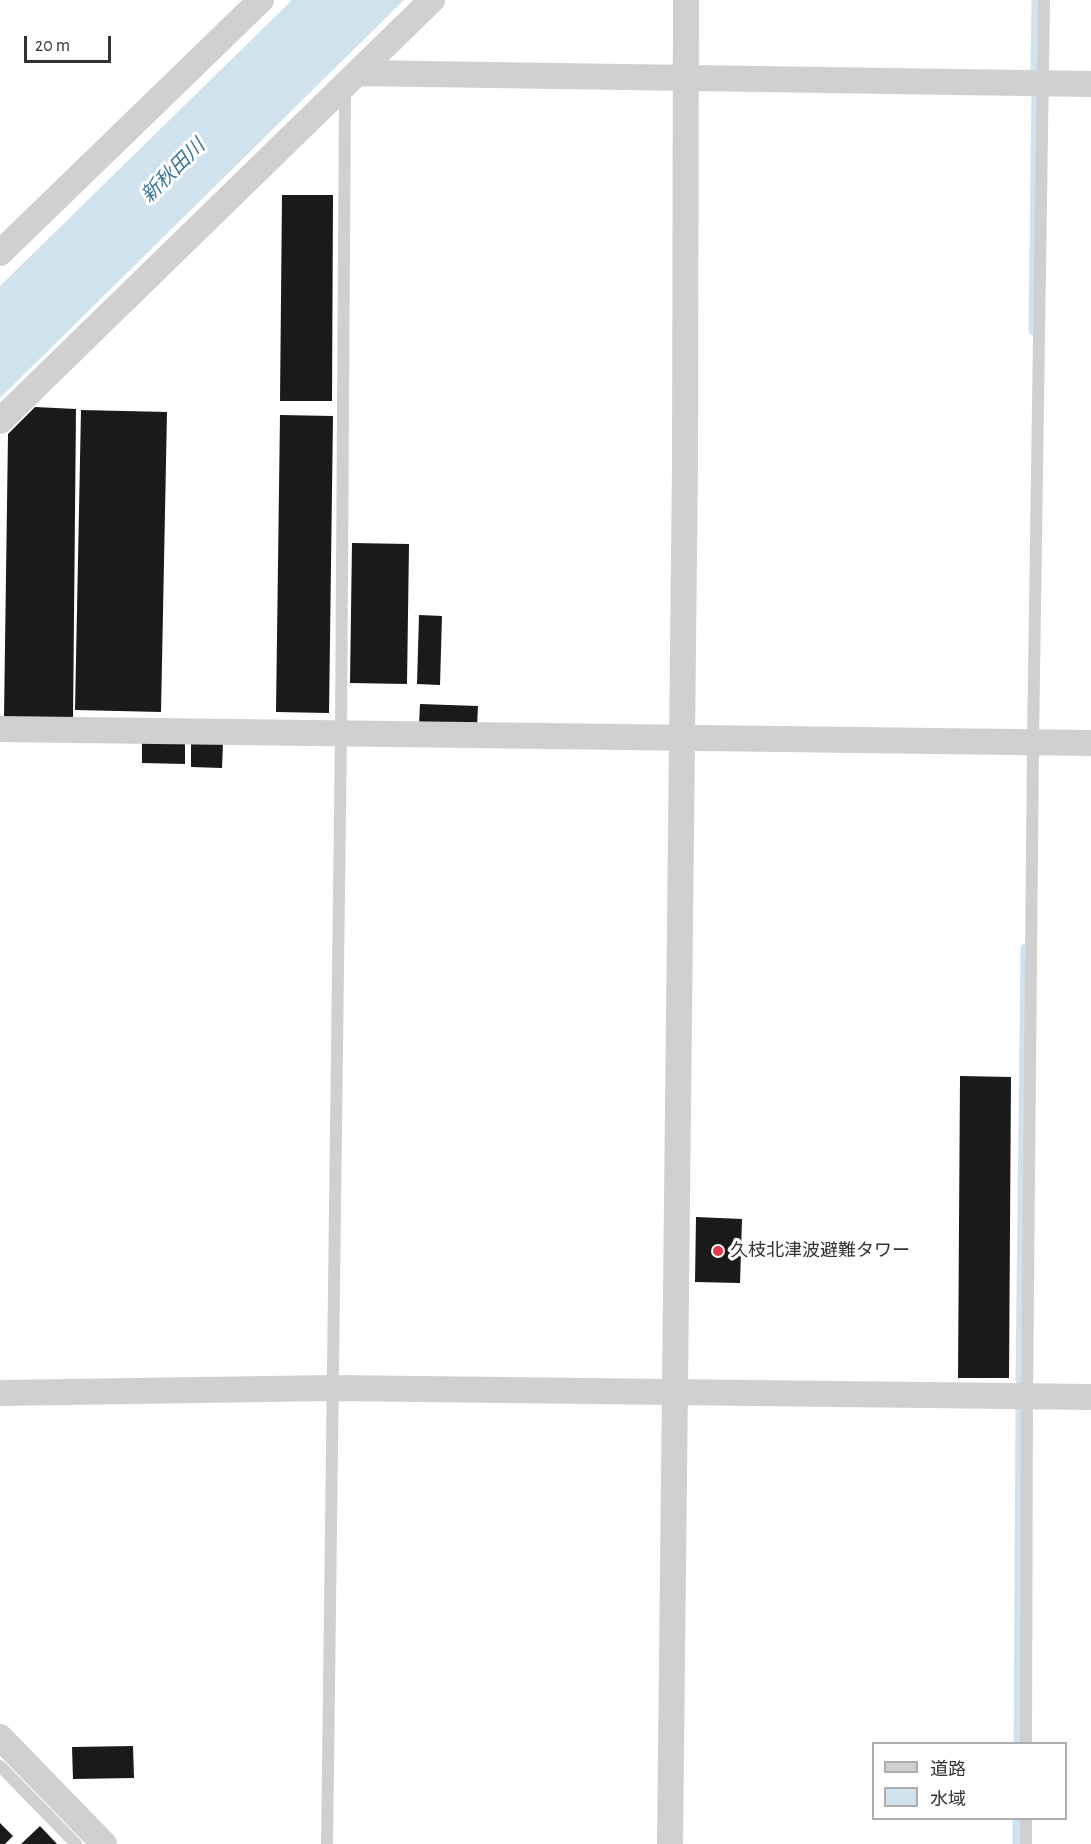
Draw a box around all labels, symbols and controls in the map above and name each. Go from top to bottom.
scale bar [27,24,114,62]
text: 20 m [35,37,70,55]
water label: 新秋田川 [136,134,210,208]
place label: 久枝北津波避難タワー [730,1240,910,1262]
marker: 久枝北津波避難タワー [711,1244,725,1258]
legend [872,1742,1067,1820]
text: 道路 [930,1761,966,1779]
text: 水域 [930,1791,966,1809]

